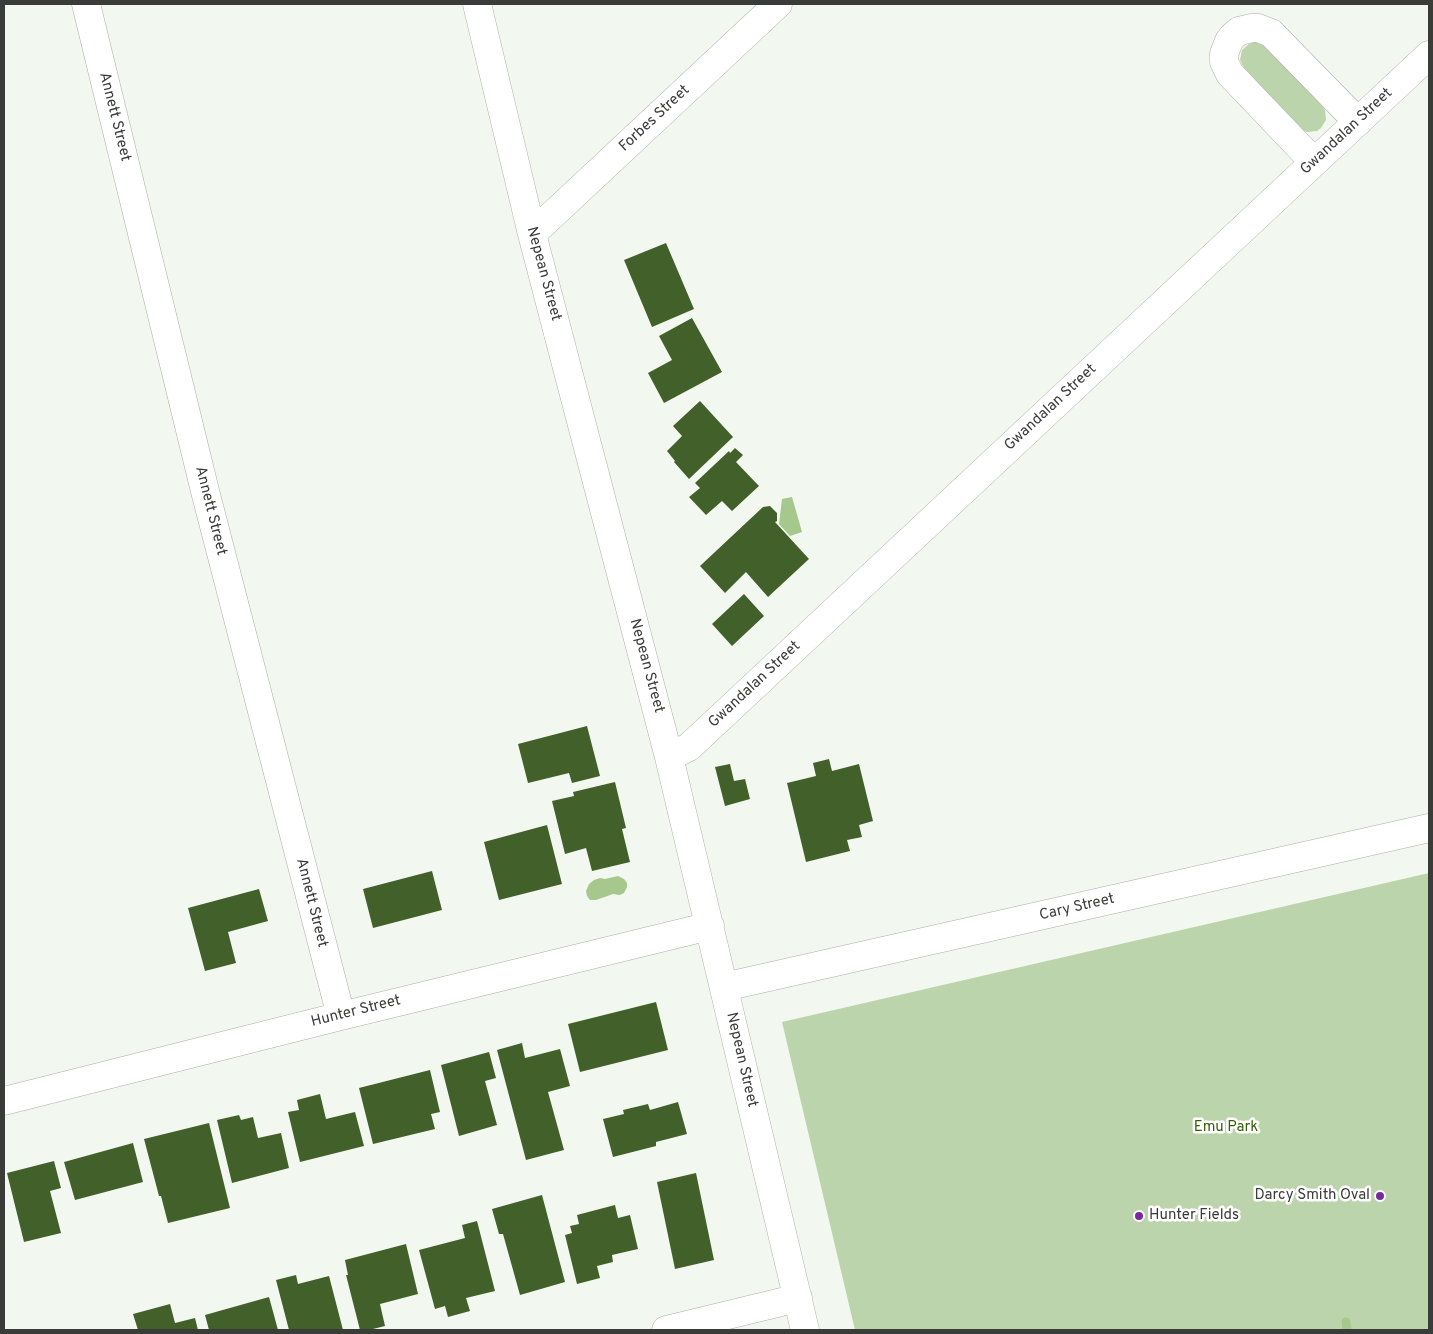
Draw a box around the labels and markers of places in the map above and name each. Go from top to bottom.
place label: Darcy Smith Oval [1255,1187,1370,1205]
marker: Darcy Smith Oval [1374,1190,1386,1202]
place label: Hunter Fields [1149,1207,1239,1225]
marker: Hunter Fields [1133,1210,1145,1222]

